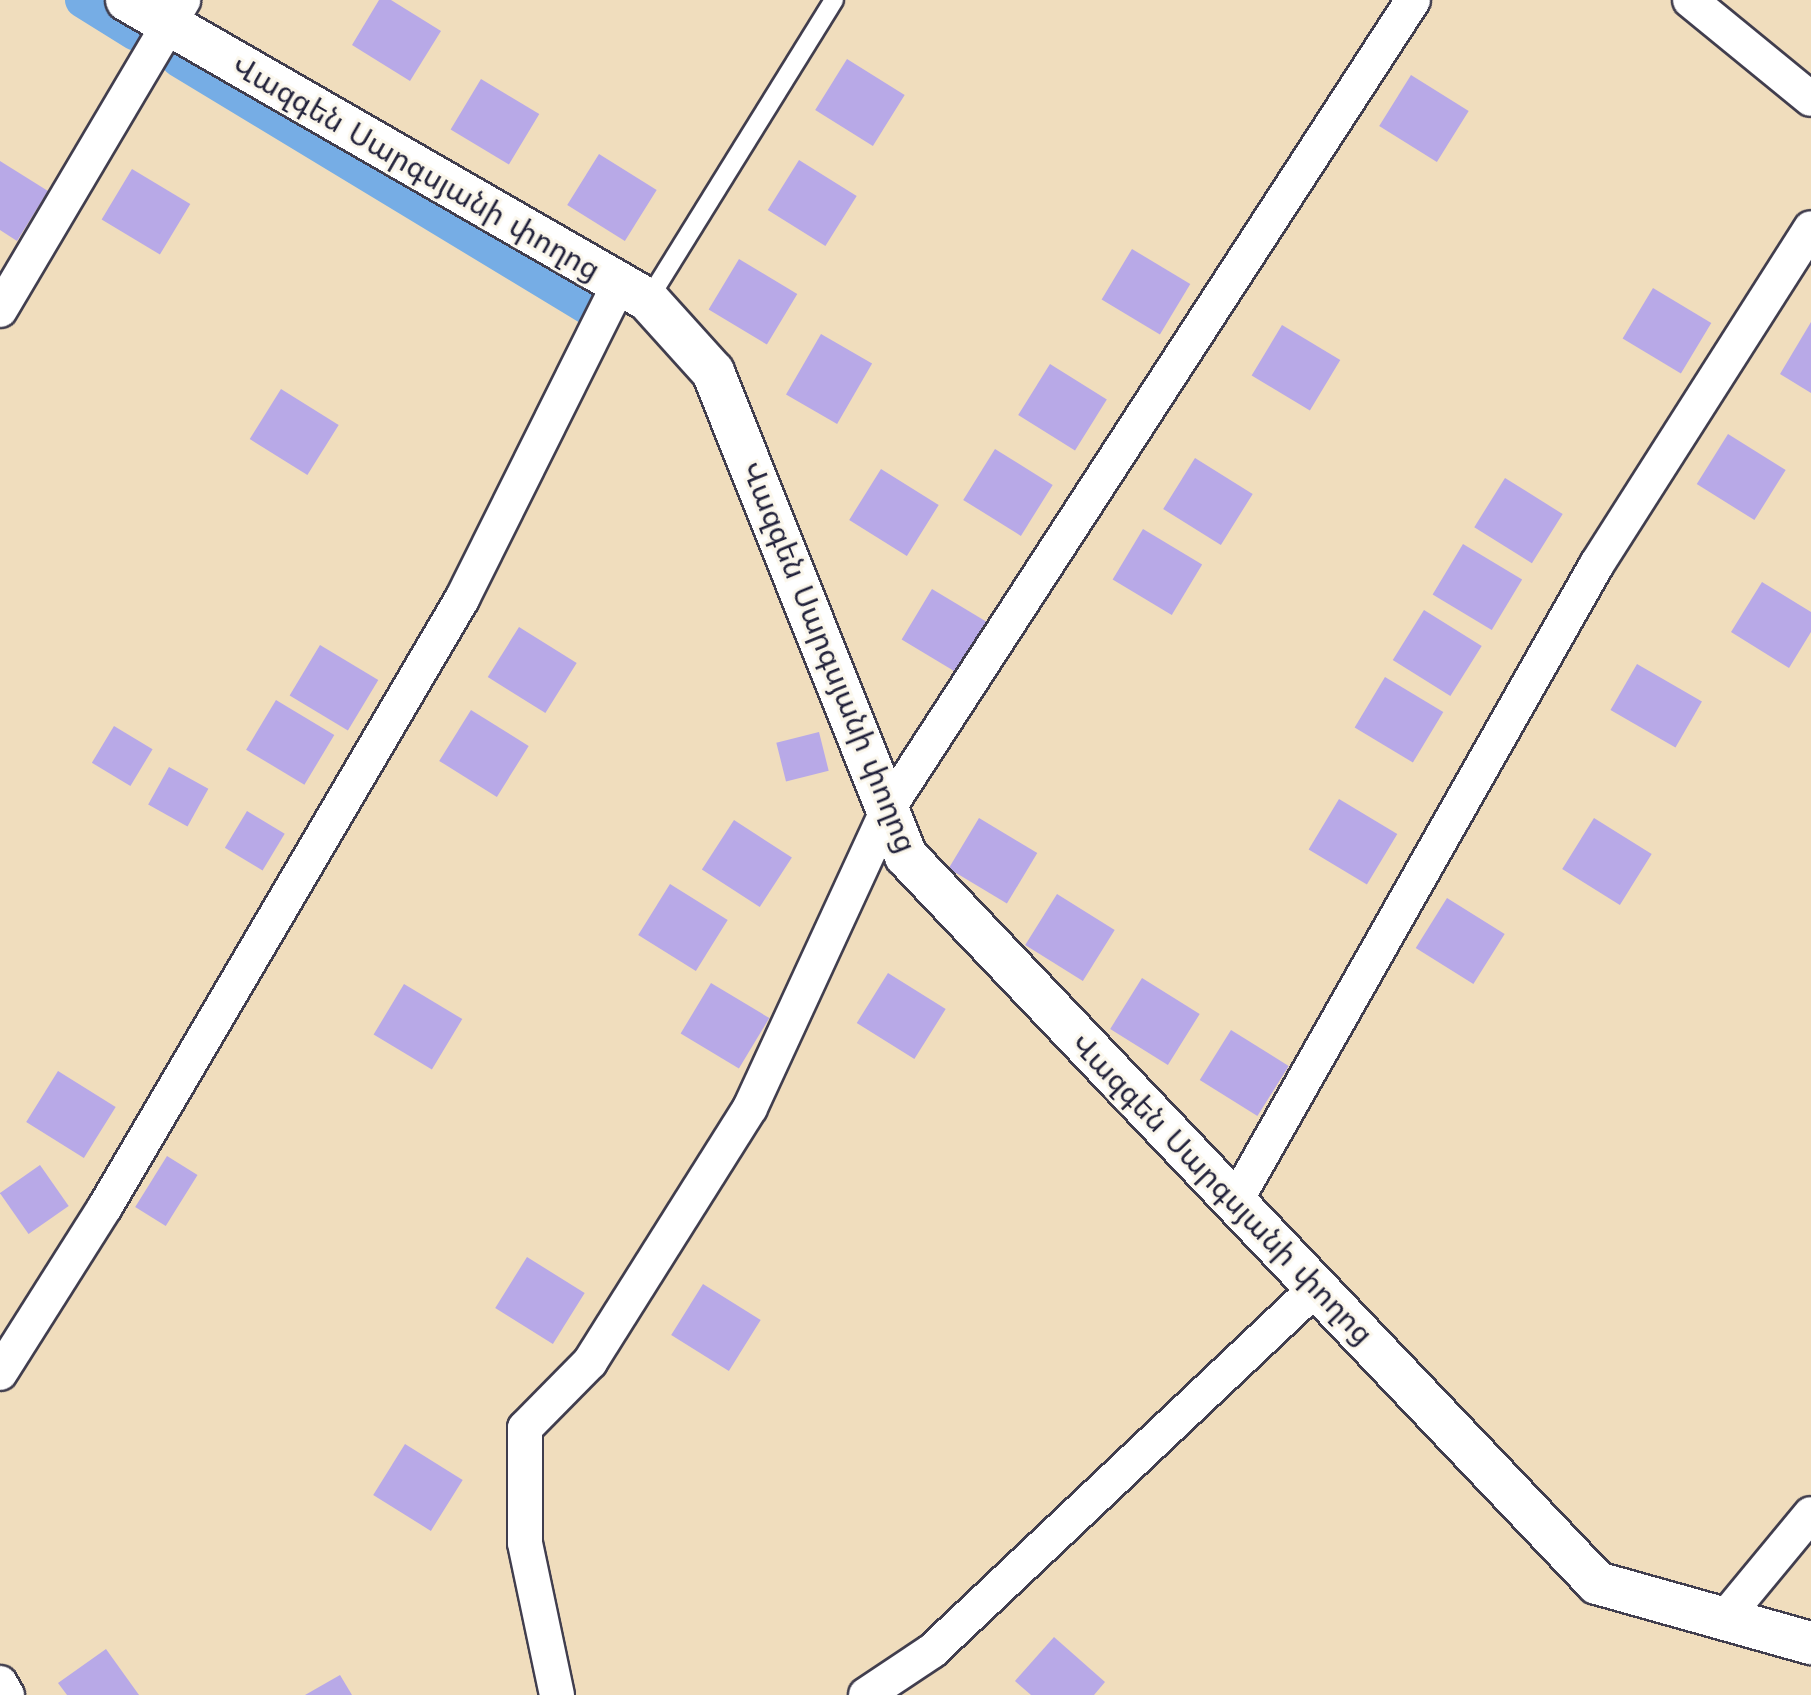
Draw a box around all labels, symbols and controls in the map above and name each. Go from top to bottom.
street label: Վազգեն Սարգսյանի փողոց [226,48,606,288]
street label: Վազգեն Սարգսյանի փողոց [734,456,924,858]
street label: Վազգեն Սարգսյանի փողոց [1064,1026,1380,1352]

